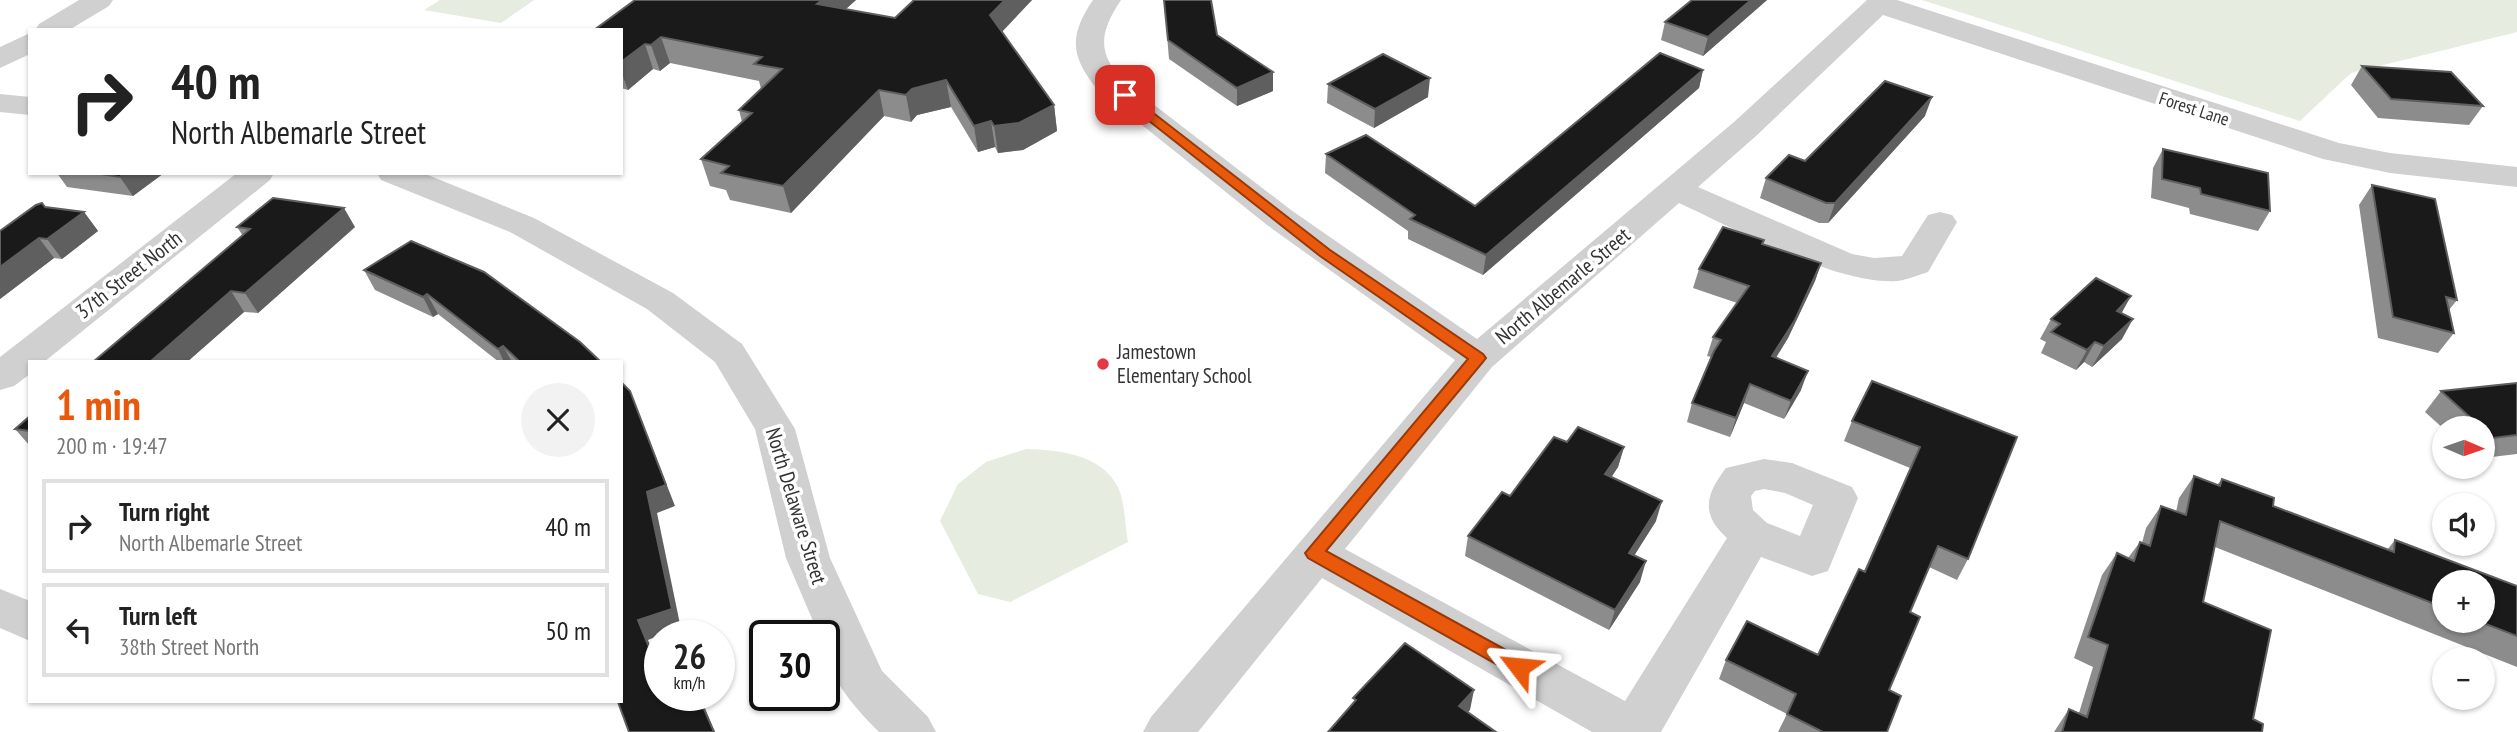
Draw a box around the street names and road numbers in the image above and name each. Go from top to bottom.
street label: Forest Lane [2156,86,2232,131]
street label: North Albemarle Street [1490,221,1636,350]
street label: 37th Street North [70,225,187,325]
street label: North Delaware Street [760,424,833,588]

